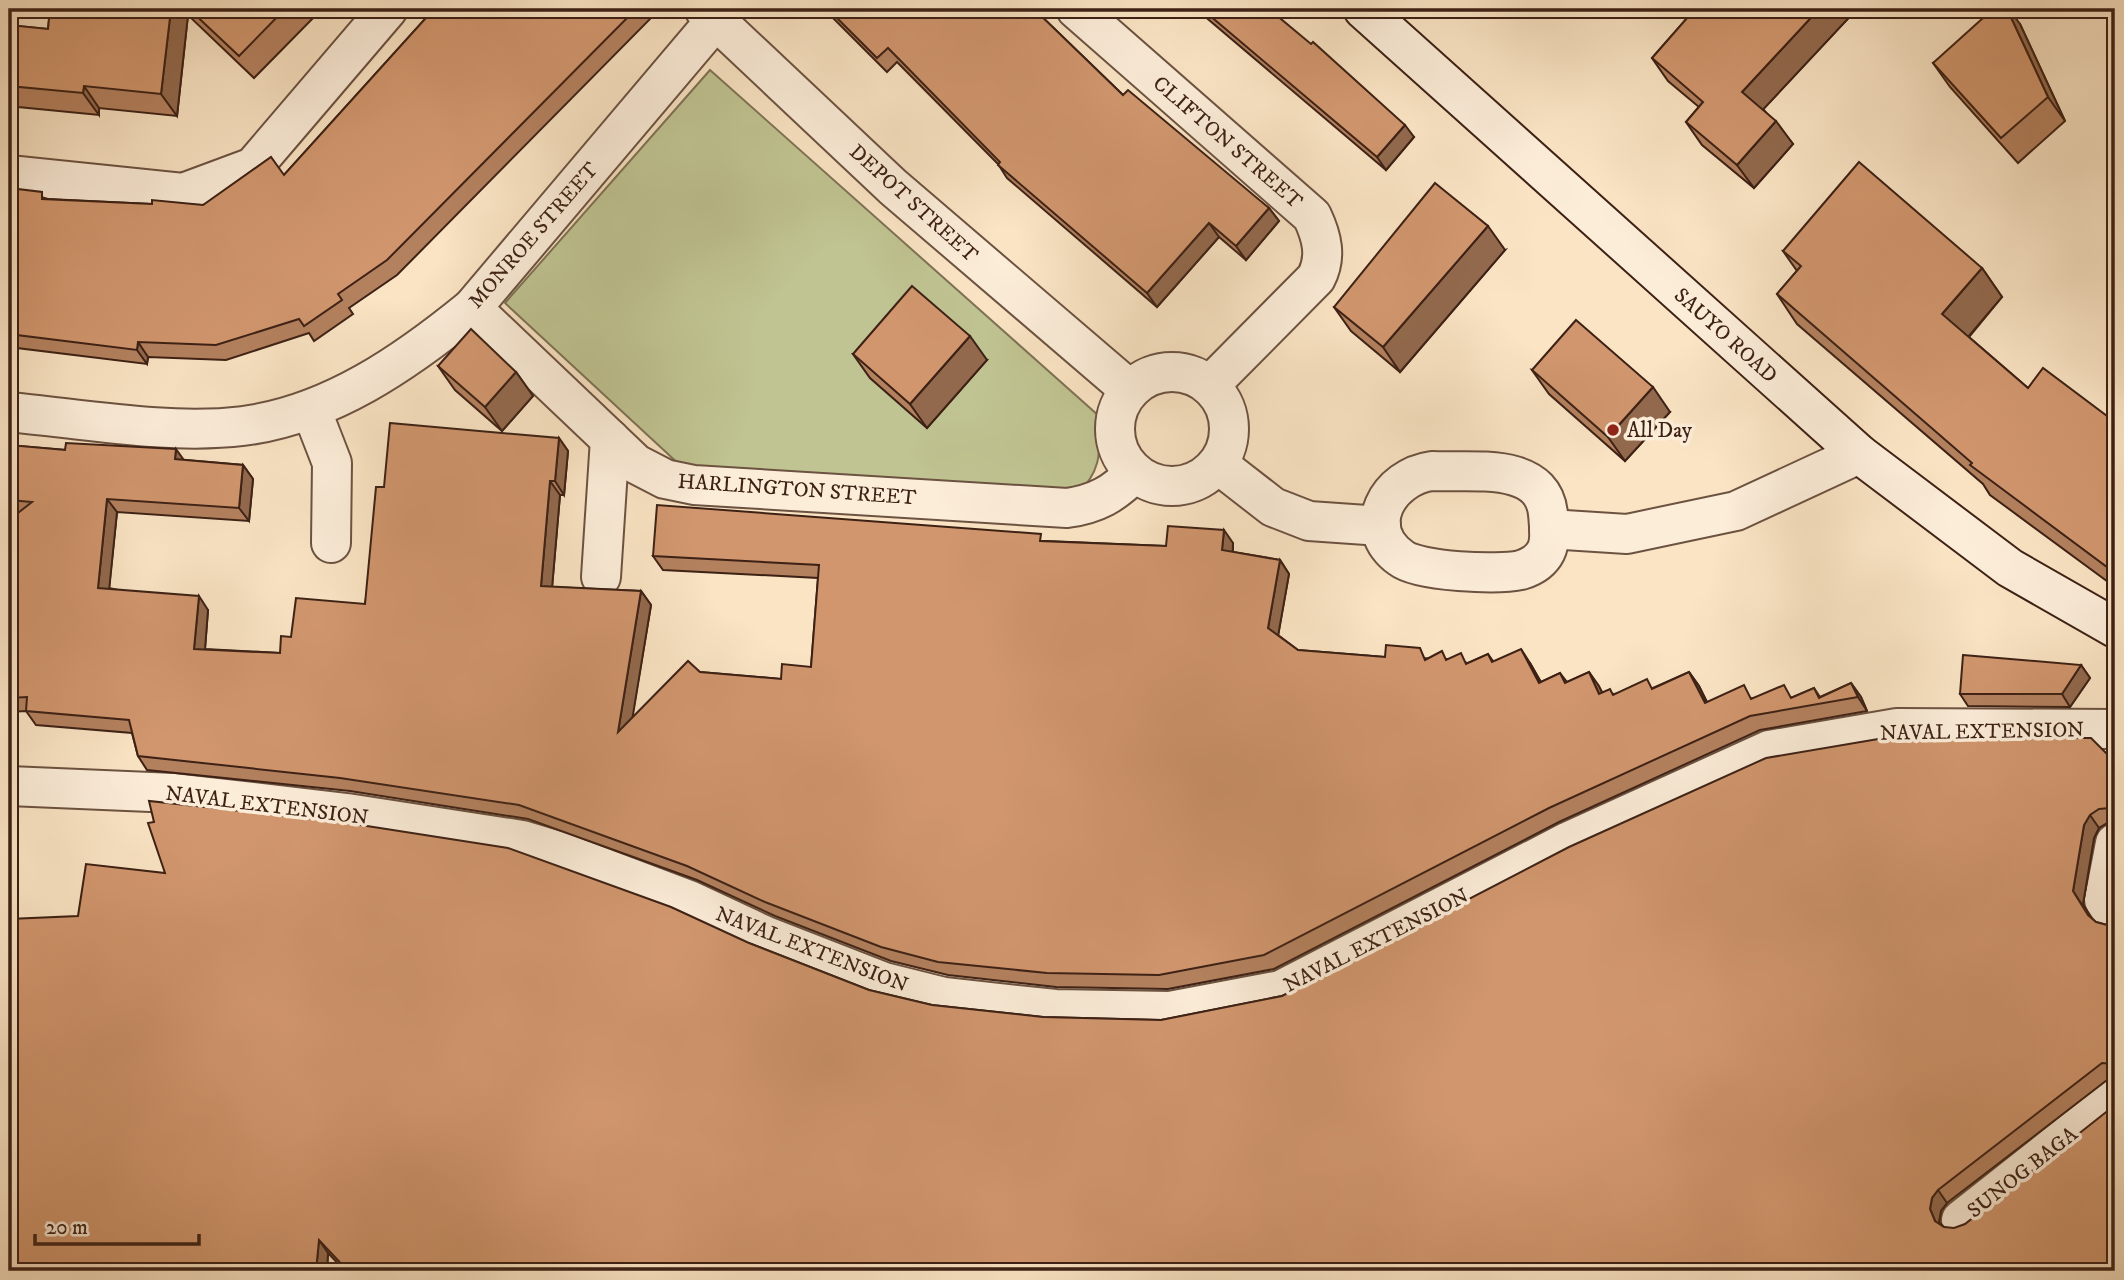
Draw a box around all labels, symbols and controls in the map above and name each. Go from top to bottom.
street label: CLIFTON STREET [1147,71,1308,215]
street label: DEPOT STREET [844,139,983,268]
street label: MONROE STREET [463,157,604,314]
street label: SAUYO ROAD [1668,283,1782,389]
place label: All Day [1627,418,1693,444]
marker: All Day [1605,422,1621,438]
street label: HARLINGTON STREET [677,469,917,511]
street label: NAVAL EXTENSION [1880,717,2084,747]
street label: NAVAL EXTENSION [164,781,370,831]
street label: NAVAL EXTENSION [1280,883,1473,999]
street label: NAVAL EXTENSION [712,901,912,999]
street label: SUNOG BAGA [1962,1121,2083,1224]
scale bar [35,1203,200,1247]
text: 20 m [46,1215,88,1241]

